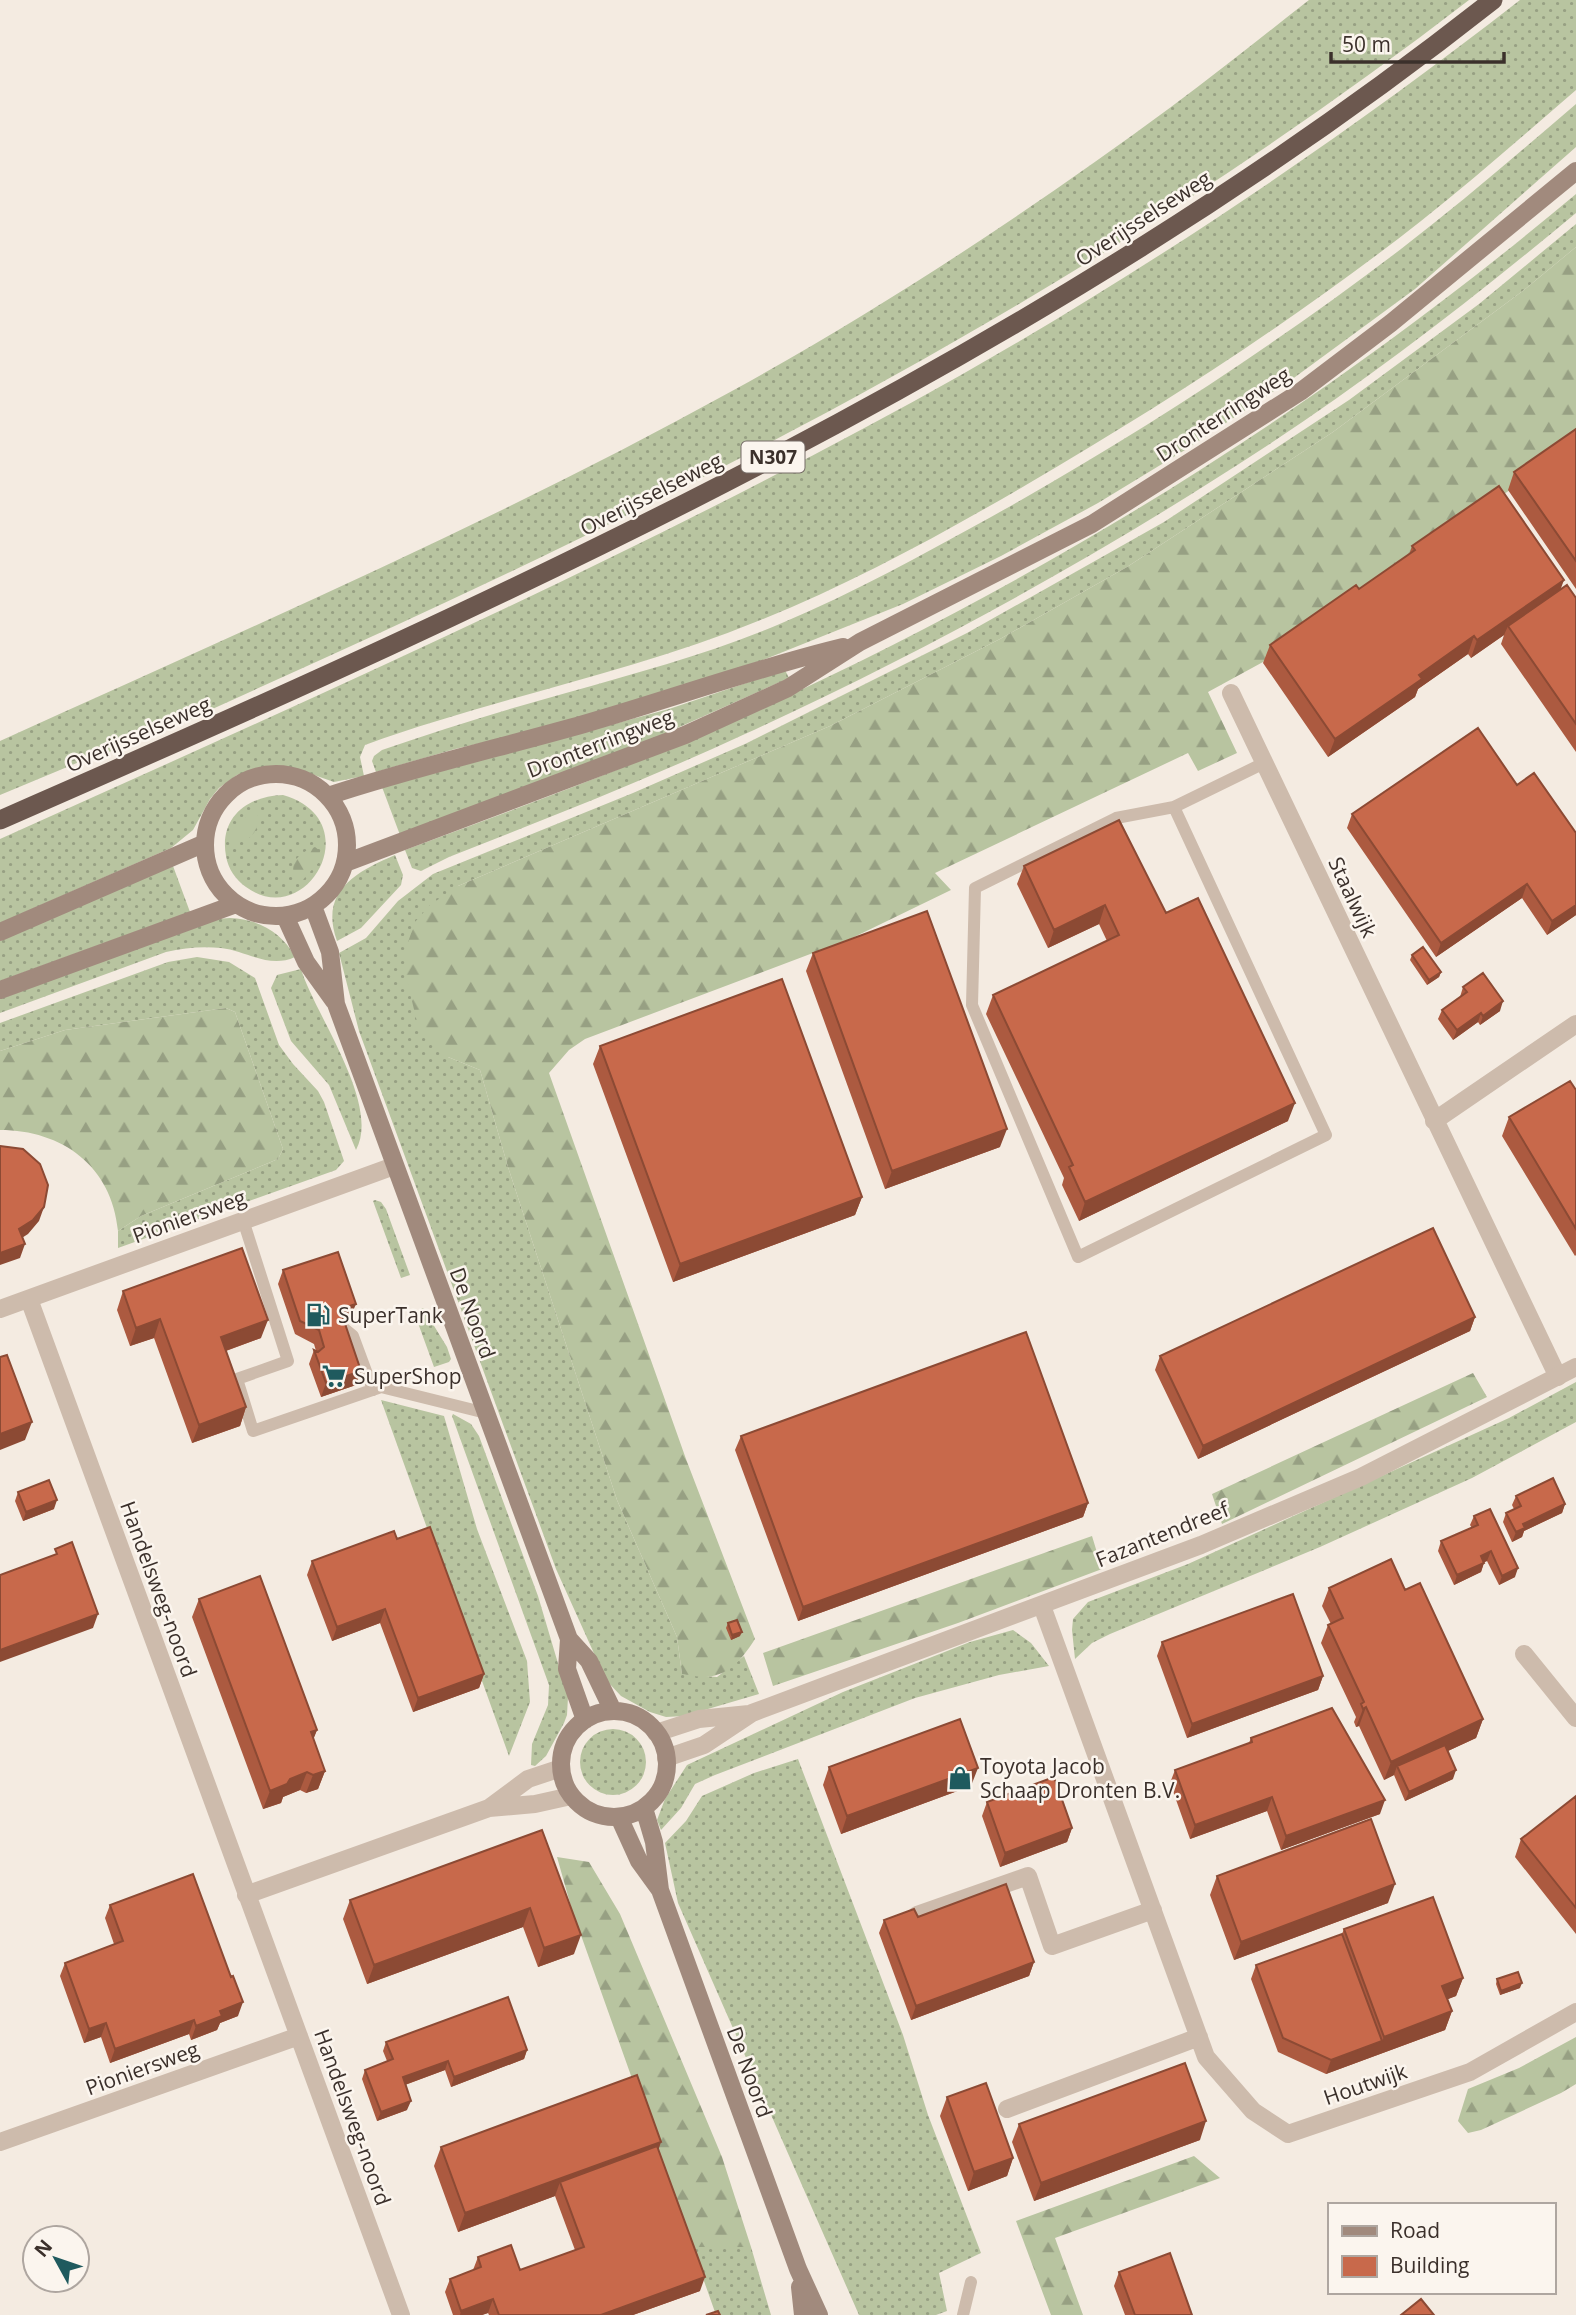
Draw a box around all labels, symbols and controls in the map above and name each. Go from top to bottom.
scale bar [1331,21,1504,65]
text: 50 m [1342,30,1391,58]
street label: Overijsselseweg [1070,164,1216,272]
street label: Dronterringweg [1150,360,1296,468]
road number: N307 [742,442,804,472]
street label: Overijsselseweg [575,446,727,542]
street label: Overijsselseweg [61,689,215,779]
street label: Dronterringweg [523,702,677,784]
street label: Staalwijk [1322,852,1384,942]
street label: Pioniersweg [128,1183,250,1249]
street label: De Noord [444,1264,502,1362]
fuel station icon: SuperTank [304,1301,332,1329]
place label: SuperTank [338,1301,443,1329]
supermarket icon: SuperShop [320,1362,348,1390]
place label: SuperShop [354,1362,462,1390]
street label: Fazantendreef [1091,1494,1234,1573]
street label: Handelsweg-noord [114,1497,204,1681]
place label: Toyota Jacob Schaap Dronten B.V. [980,1752,1180,1804]
shop icon: Toyota Jacob Schaap Dronten B.V. [946,1764,974,1792]
street label: De Noord [721,2023,779,2121]
street label: Handelsweg-noord [308,2025,398,2209]
street label: Pioniersweg [81,2035,203,2101]
street label: Houtwijk [1320,2057,1410,2111]
legend [1328,2203,1555,2294]
text: Road [1390,2216,1440,2244]
north arrow [21,2224,91,2294]
text: N [28,2234,58,2262]
text: Building [1390,2251,1469,2279]

